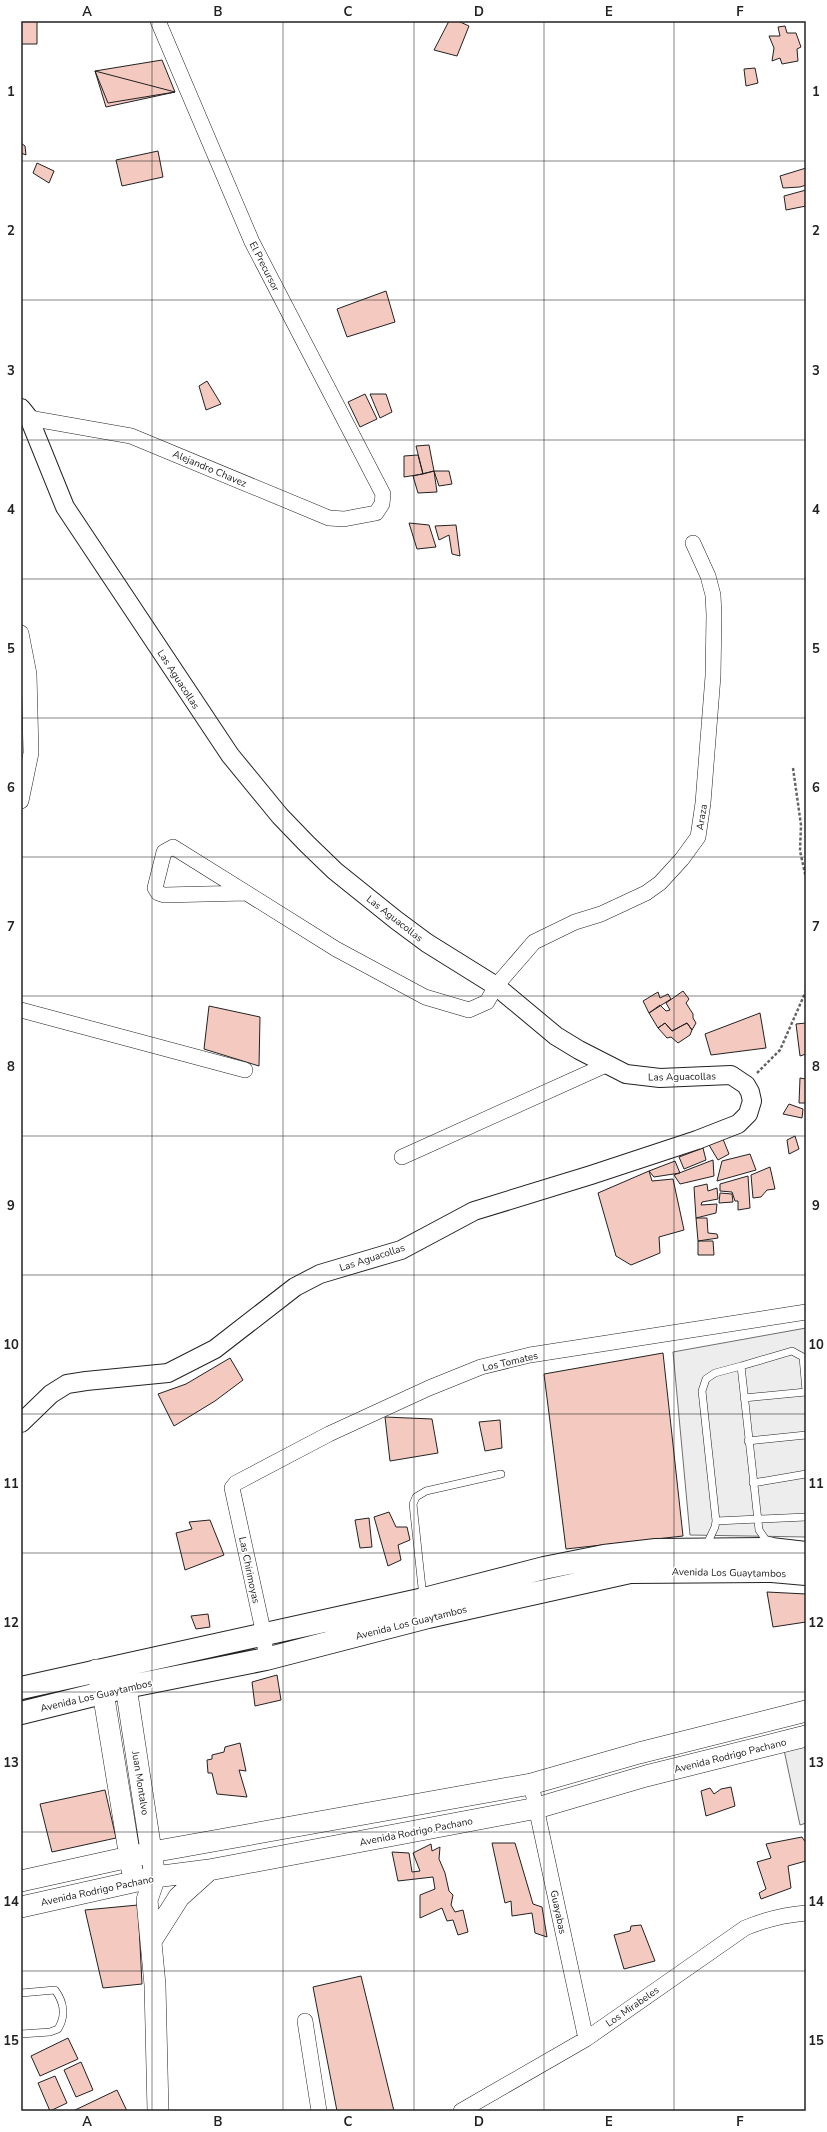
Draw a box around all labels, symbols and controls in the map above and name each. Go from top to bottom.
text: A [82,3,92,21]
text: B [214,3,223,21]
text: C [344,3,353,21]
text: D [474,3,484,21]
text: E [605,3,613,21]
text: F [736,3,744,21]
text: 1 [7,83,15,101]
text: 1 [812,83,820,101]
text: 2 [7,222,15,240]
text: 2 [812,222,820,240]
street label: El Precursor [246,239,283,294]
text: 3 [7,362,15,380]
text: 3 [812,362,820,380]
street label: Alejandro Chavez [171,447,249,491]
text: 4 [7,501,15,519]
text: 4 [812,501,820,519]
text: 5 [7,640,15,658]
text: 5 [812,640,820,658]
street label: Las Aguacollas [154,647,203,712]
text: 6 [7,779,15,797]
text: 6 [812,779,820,797]
street label: Araza [693,803,711,831]
street label: Las Aguacollas [363,892,426,945]
text: 7 [7,918,15,936]
text: 7 [812,918,820,936]
text: 8 [7,1058,15,1076]
text: 8 [812,1058,820,1076]
street label: Las Aguacollas [648,1069,716,1085]
text: 9 [7,1197,15,1215]
text: 9 [812,1197,820,1215]
street label: Las Aguacollas [338,1241,407,1275]
text: 10 [3,1336,19,1354]
text: 10 [808,1336,824,1354]
street label: Los Tomates [481,1349,540,1375]
text: 11 [3,1475,19,1493]
text: 11 [808,1475,824,1493]
street label: Las Chirimoyas [235,1536,263,1605]
street label: Avenida Los Guaytambos [672,1565,786,1581]
street label: Avenida Los Guaytambos [354,1602,469,1644]
text: 12 [3,1614,19,1632]
text: 12 [808,1614,824,1632]
street label: Avenida Los Guaytambos [39,1676,154,1716]
street label: Avenida Rodrigo Pachano [673,1735,788,1777]
street label: Juan Montalvo [128,1749,152,1817]
text: 13 [3,1754,19,1772]
text: 13 [808,1754,824,1772]
street label: Avenida Rodrigo Pachano [358,1814,475,1850]
street label: Avenida Rodrigo Pachano [39,1872,155,1910]
street label: Guayabas [547,1889,570,1936]
text: 14 [3,1893,19,1911]
text: 14 [808,1893,824,1911]
street label: Los Mirabeles [603,1983,662,2030]
text: 15 [3,2032,19,2050]
text: 15 [808,2032,824,2050]
text: A [82,2113,92,2131]
text: B [214,2113,223,2131]
text: C [344,2113,353,2131]
text: D [474,2113,484,2131]
text: E [605,2113,613,2131]
text: F [736,2113,744,2131]

